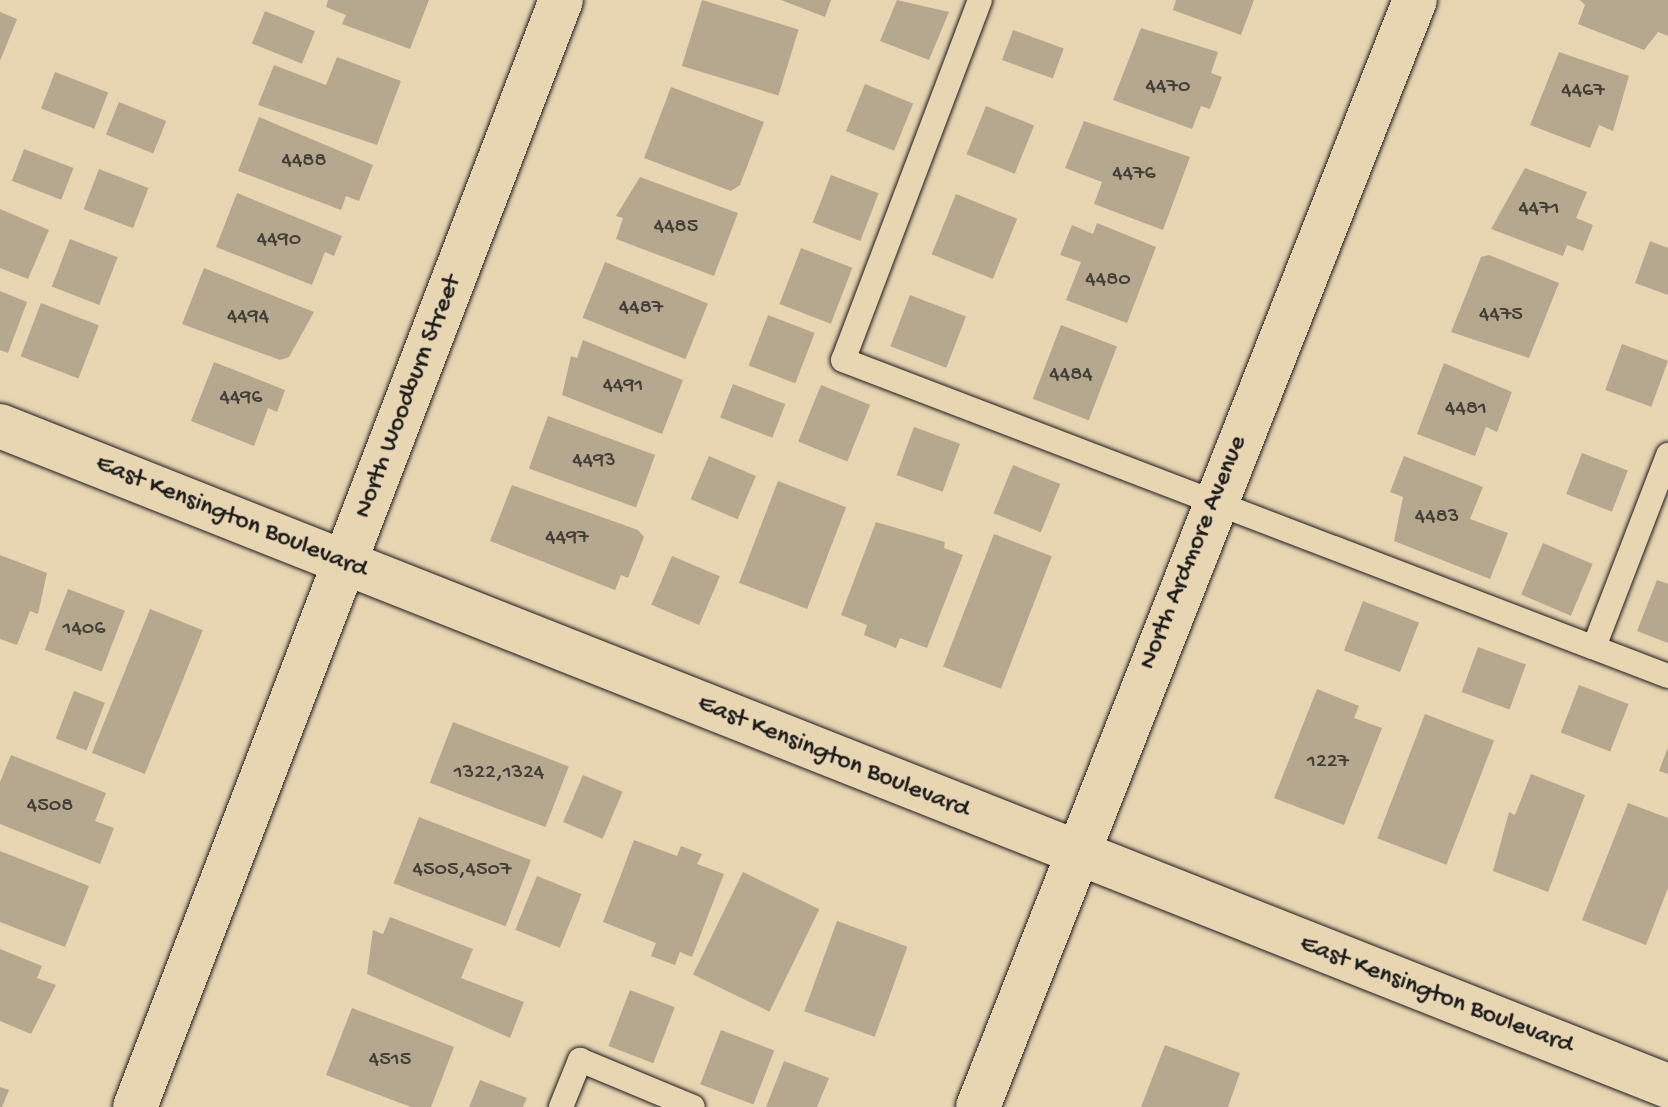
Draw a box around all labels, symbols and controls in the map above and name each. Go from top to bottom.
house number: 4470 [1146,75,1190,101]
house number: 4467 [1561,79,1605,105]
house number: 4488 [282,149,326,175]
house number: 4476 [1112,162,1156,188]
house number: 4471 [1518,197,1560,223]
house number: 4485 [654,215,698,241]
house number: 4490 [257,228,301,254]
house number: 4480 [1085,268,1131,294]
street label: North Woodburn Street [348,271,470,523]
house number: 4487 [619,296,663,322]
house number: 4475 [1479,303,1523,329]
house number: 4494 [227,305,269,331]
house number: 4484 [1049,363,1093,389]
house number: 4491 [603,374,643,400]
house number: 4496 [220,386,262,412]
house number: 4481 [1445,397,1487,423]
street label: North Ardmore Avenue [1133,432,1255,674]
street label: East Kensington Boulevard [90,449,372,587]
house number: 4493 [572,449,616,475]
house number: 4483 [1415,505,1459,531]
house number: 4497 [545,526,589,552]
house number: 1406 [63,617,105,643]
street label: East Kensington Boulevard [692,689,974,827]
house number: 1227 [1307,750,1349,776]
house number: 1322,1324 [454,761,544,787]
house number: 4508 [27,794,73,820]
house number: 4505,4507 [413,858,511,884]
street label: East Kensington Boulevard [1295,929,1577,1063]
house number: 4515 [369,1048,411,1074]

